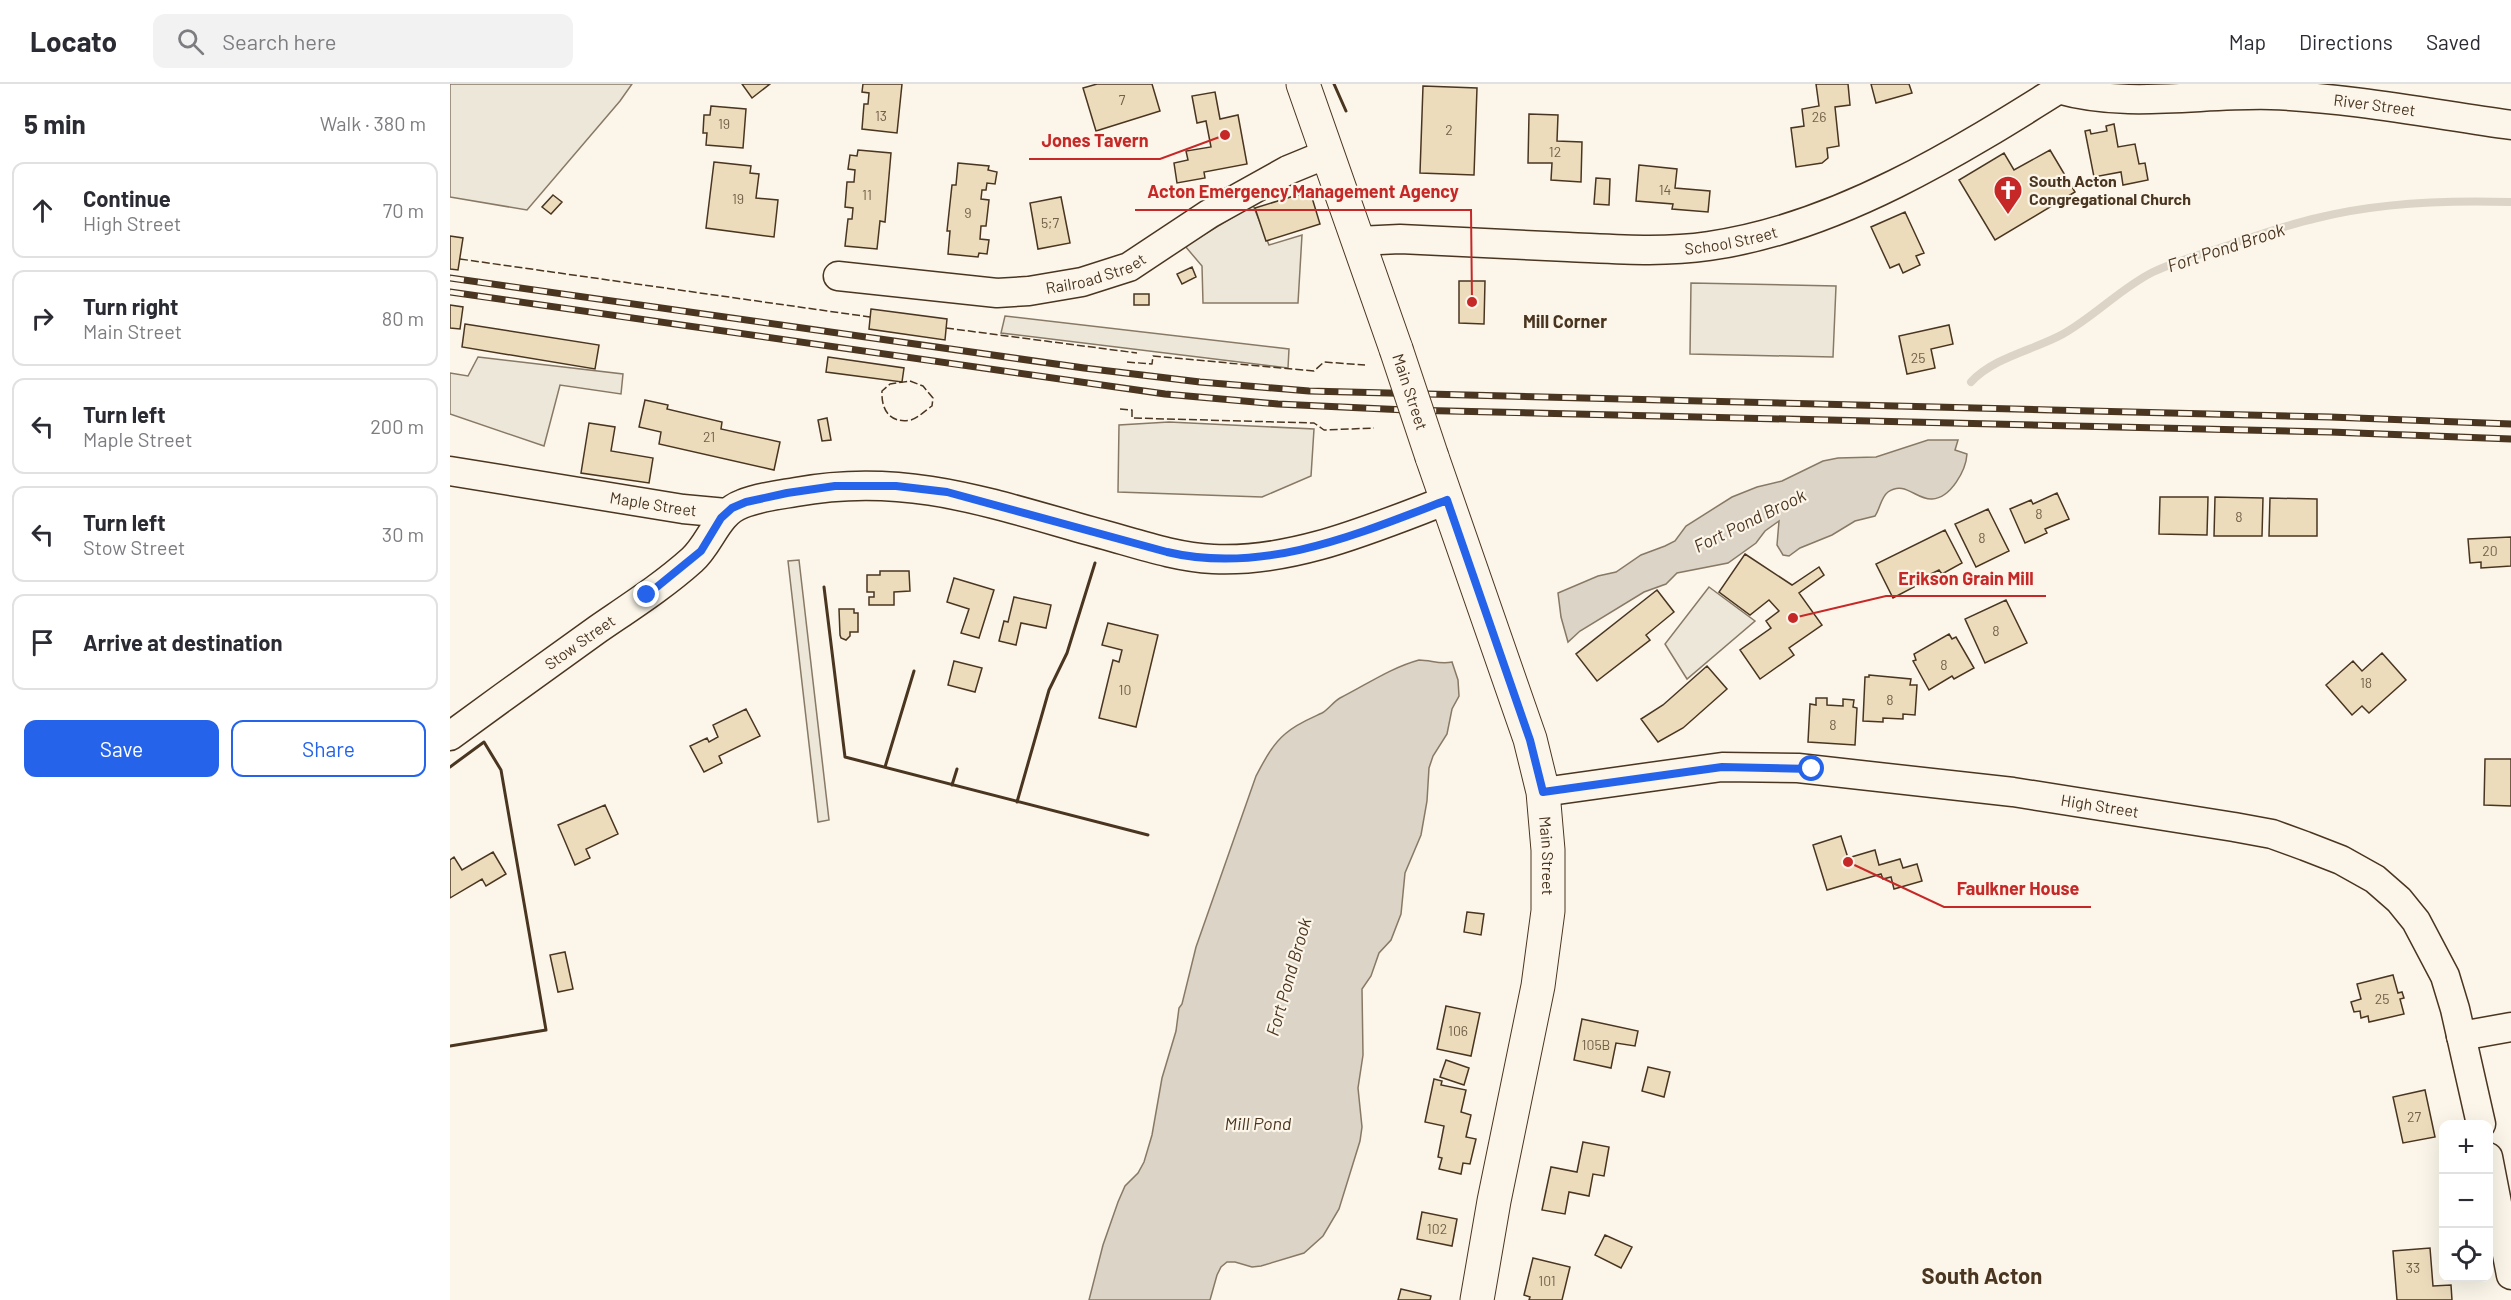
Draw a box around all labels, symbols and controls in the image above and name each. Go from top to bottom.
search box [153,14,573,68]
text: Locato [30,24,117,58]
icon: search [174,25,207,58]
text: Search here [222,28,337,54]
text: Map [2229,29,2266,54]
text: Directions [2299,29,2393,54]
text: Saved [2426,29,2481,54]
street label: River Street [2333,90,2417,119]
house number: 7 [1119,91,1126,108]
house number: 13 [875,107,887,124]
text: 5 min [24,108,86,139]
house number: 26 [1812,108,1826,125]
text: Walk · 380 m [320,111,426,135]
house number: 19 [718,115,730,132]
house number: 2 [1445,121,1453,138]
callout: Jones Tavern [1029,123,1160,159]
text: Jones Tavern [1041,129,1149,151]
house number: 12 [1549,143,1561,160]
place label: South Acton Congregational Church [2029,171,2191,208]
callout: Acton Emergency Management Agency [1135,174,1471,210]
church icon: South Acton Congregational Church [1992,174,2024,216]
text: Acton Emergency Management Agency [1147,180,1459,202]
house number: 14 [1659,181,1671,198]
text: Continue [83,185,171,211]
house number: 11 [862,186,872,203]
house number: 19 [732,190,744,207]
icon: ahead [26,194,59,227]
text: 70 m [383,198,424,222]
house number: 9 [964,204,972,221]
text: High Street [83,211,181,235]
house number: 5;7 [1041,214,1059,231]
water label: Fort Pond Brook [2164,218,2287,276]
street label: School Street [1684,222,1779,258]
street label: Railroad Street [1044,249,1149,297]
text: Turn right [83,293,178,319]
icon: right [26,302,59,335]
text: 80 m [382,306,424,330]
district label: Mill Corner [1523,310,1607,332]
text: Main Street [83,319,182,343]
house number: 25 [1911,349,1925,366]
street label: Main Street [1389,351,1432,432]
text: Turn left [83,401,166,427]
icon: left [26,410,59,443]
text: 200 m [370,414,424,438]
text: Maple Street [83,427,192,451]
house number: 21 [703,428,715,445]
water label: Fort Pond Brook [1690,483,1809,557]
street label: Maple Street [609,487,698,519]
house number: 8 [2035,505,2043,522]
house number: 8 [2235,508,2243,525]
text: Turn left [83,509,166,535]
icon: left [26,518,59,551]
text: 30 m [382,522,424,546]
house number: 8 [1978,529,1986,546]
text: Stow Street [83,535,185,559]
house number: 20 [2482,542,2498,559]
callout: Erikson Grain Mill [1886,560,2046,596]
text: Erikson Grain Mill [1898,567,2034,589]
route end [633,581,659,607]
street label: Stow Street [541,610,618,673]
house number: 8 [1992,622,2000,639]
icon: arrive [26,626,59,659]
text: Arrive at destination [83,629,282,655]
house number: 8 [1940,656,1948,673]
house number: 18 [2360,674,2372,691]
house number: 10 [1119,681,1131,698]
house number: 8 [1886,691,1894,708]
house number: 8 [1829,716,1837,733]
button: Save [24,720,219,777]
button: Share [231,720,426,777]
route start [1798,755,1824,781]
street label: High Street [2060,790,2140,821]
street label: Main Street [1536,815,1558,895]
callout: Faulkner House [1944,871,2091,907]
text: Faulkner House [1957,877,2079,899]
water label: Fort Pond Brook [1261,915,1315,1038]
house number: 25 [2375,990,2389,1007]
house number: 106 [1448,1022,1468,1039]
house number: 105B [1582,1036,1610,1053]
house number: 27 [2407,1108,2421,1125]
water label: Mill Pond [1225,1112,1292,1134]
map controls [2439,1120,2493,1282]
button: + [2439,1120,2493,1174]
button: − [2439,1174,2493,1228]
house number: 102 [1427,1220,1447,1237]
button: locate [2439,1228,2493,1282]
house number: 33 [2406,1259,2420,1276]
district label: South Acton [1922,1262,2042,1288]
house number: 101 [1538,1272,1556,1289]

